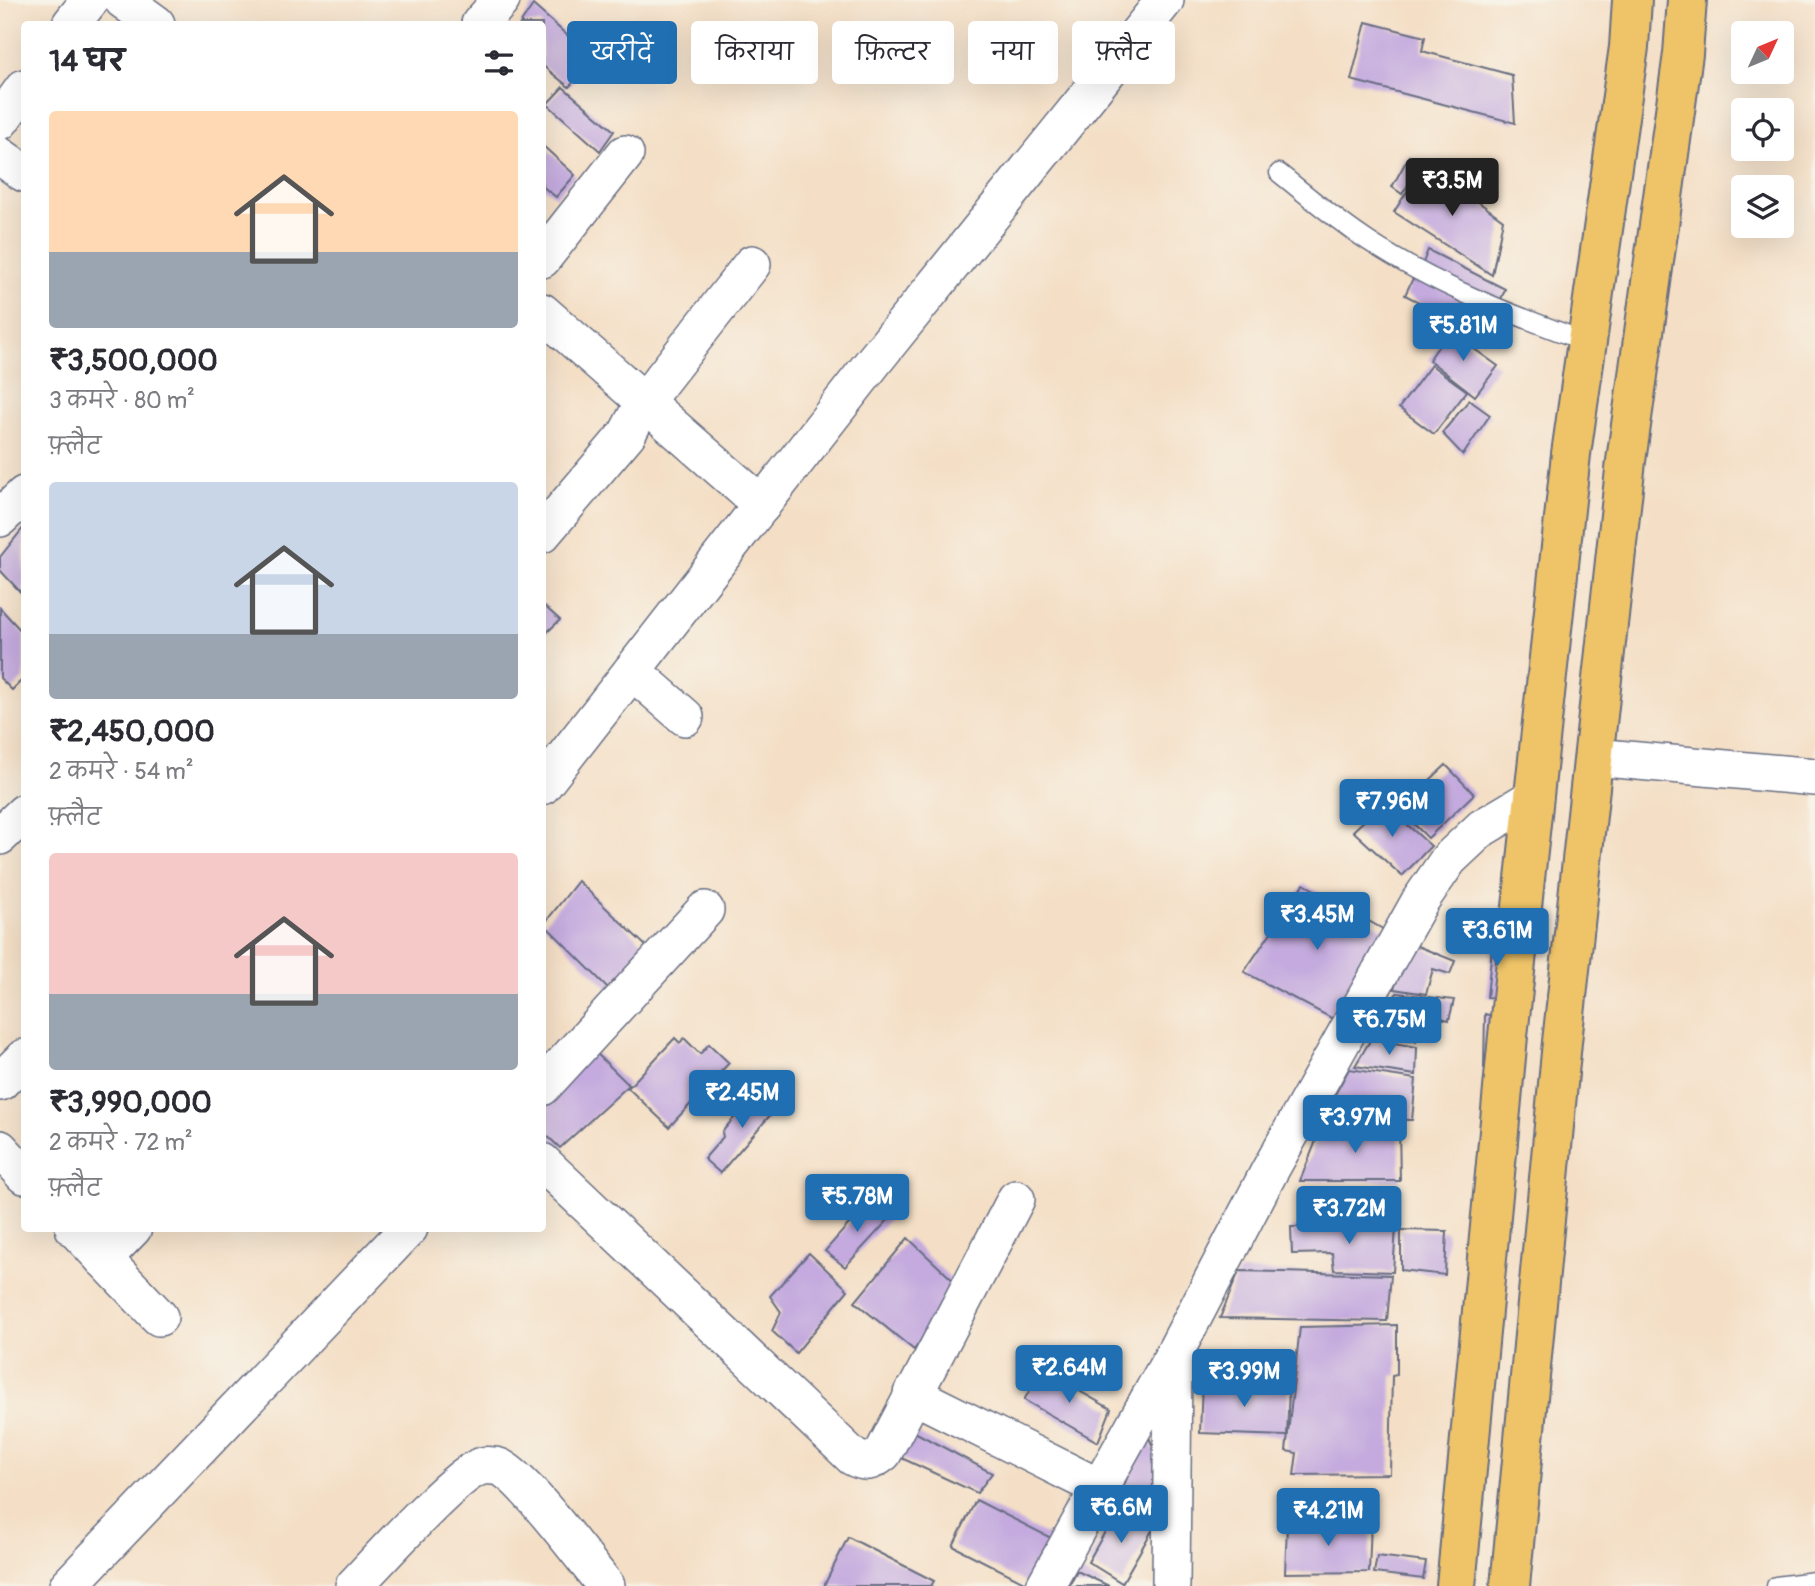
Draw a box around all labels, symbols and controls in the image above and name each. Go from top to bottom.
chip: खरीदें [567,21,677,84]
chip: किराया [691,21,818,84]
chip: फ़िल्टर [832,21,954,84]
chip: नया [968,21,1058,84]
chip: फ़्लैट [1072,21,1175,84]
north arrow [1731,21,1794,84]
map controls [1731,21,1794,238]
text: 14 घर [49,43,125,80]
icon: filters [480,44,518,82]
button: locate [1731,98,1794,161]
icon: home [221,156,347,282]
pin: ₹3.5M [1403,158,1501,218]
text: ₹3.5M [1422,166,1482,195]
button: layers [1731,175,1794,238]
pin: ₹5.81M [1406,304,1520,363]
text: ₹5.81M [1429,311,1497,340]
text: ₹3,500,000 [49,342,218,379]
text: 3 कमरे · 80 m² [49,386,195,415]
text: फ़्लैट [49,432,101,461]
icon: home [221,527,347,653]
text: ₹2,450,000 [49,713,215,750]
text: 2 कमरे · 54 m² [49,757,194,786]
pin: ₹7.96M [1335,780,1449,839]
text: ₹7.96M [1356,787,1428,816]
text: फ़्लैट [49,803,101,832]
pin: ₹3.45M [1260,892,1374,952]
icon: home [221,898,347,1024]
text: ₹3.45M [1280,900,1354,929]
pin: ₹3.61M [1440,908,1554,968]
text: ₹3.61M [1462,916,1532,945]
pin: ₹6.75M [1332,998,1446,1057]
text: ₹6.75M [1352,1005,1426,1034]
pin: ₹2.45M [685,1070,799,1130]
text: ₹2.45M [705,1078,779,1107]
text: ₹3,990,000 [49,1084,212,1121]
pin: ₹3.97M [1298,1096,1412,1155]
text: ₹3.97M [1319,1103,1391,1132]
text: 2 कमरे · 72 m² [49,1128,193,1157]
text: फ़्लैट [49,1174,101,1203]
pin: ₹5.78M [800,1174,914,1234]
text: ₹5.78M [821,1182,893,1211]
pin: ₹3.72M [1292,1186,1406,1246]
text: ₹3.72M [1312,1194,1386,1223]
pin: ₹2.64M [1012,1346,1126,1405]
pin: ₹3.99M [1187,1350,1301,1409]
text: ₹2.64M [1032,1353,1106,1382]
text: ₹3.99M [1208,1357,1280,1386]
pin: ₹6.6M [1072,1486,1170,1545]
pin: ₹4.21M [1271,1488,1385,1548]
text: ₹6.6M [1090,1493,1152,1522]
text: ₹4.21M [1293,1496,1363,1525]

